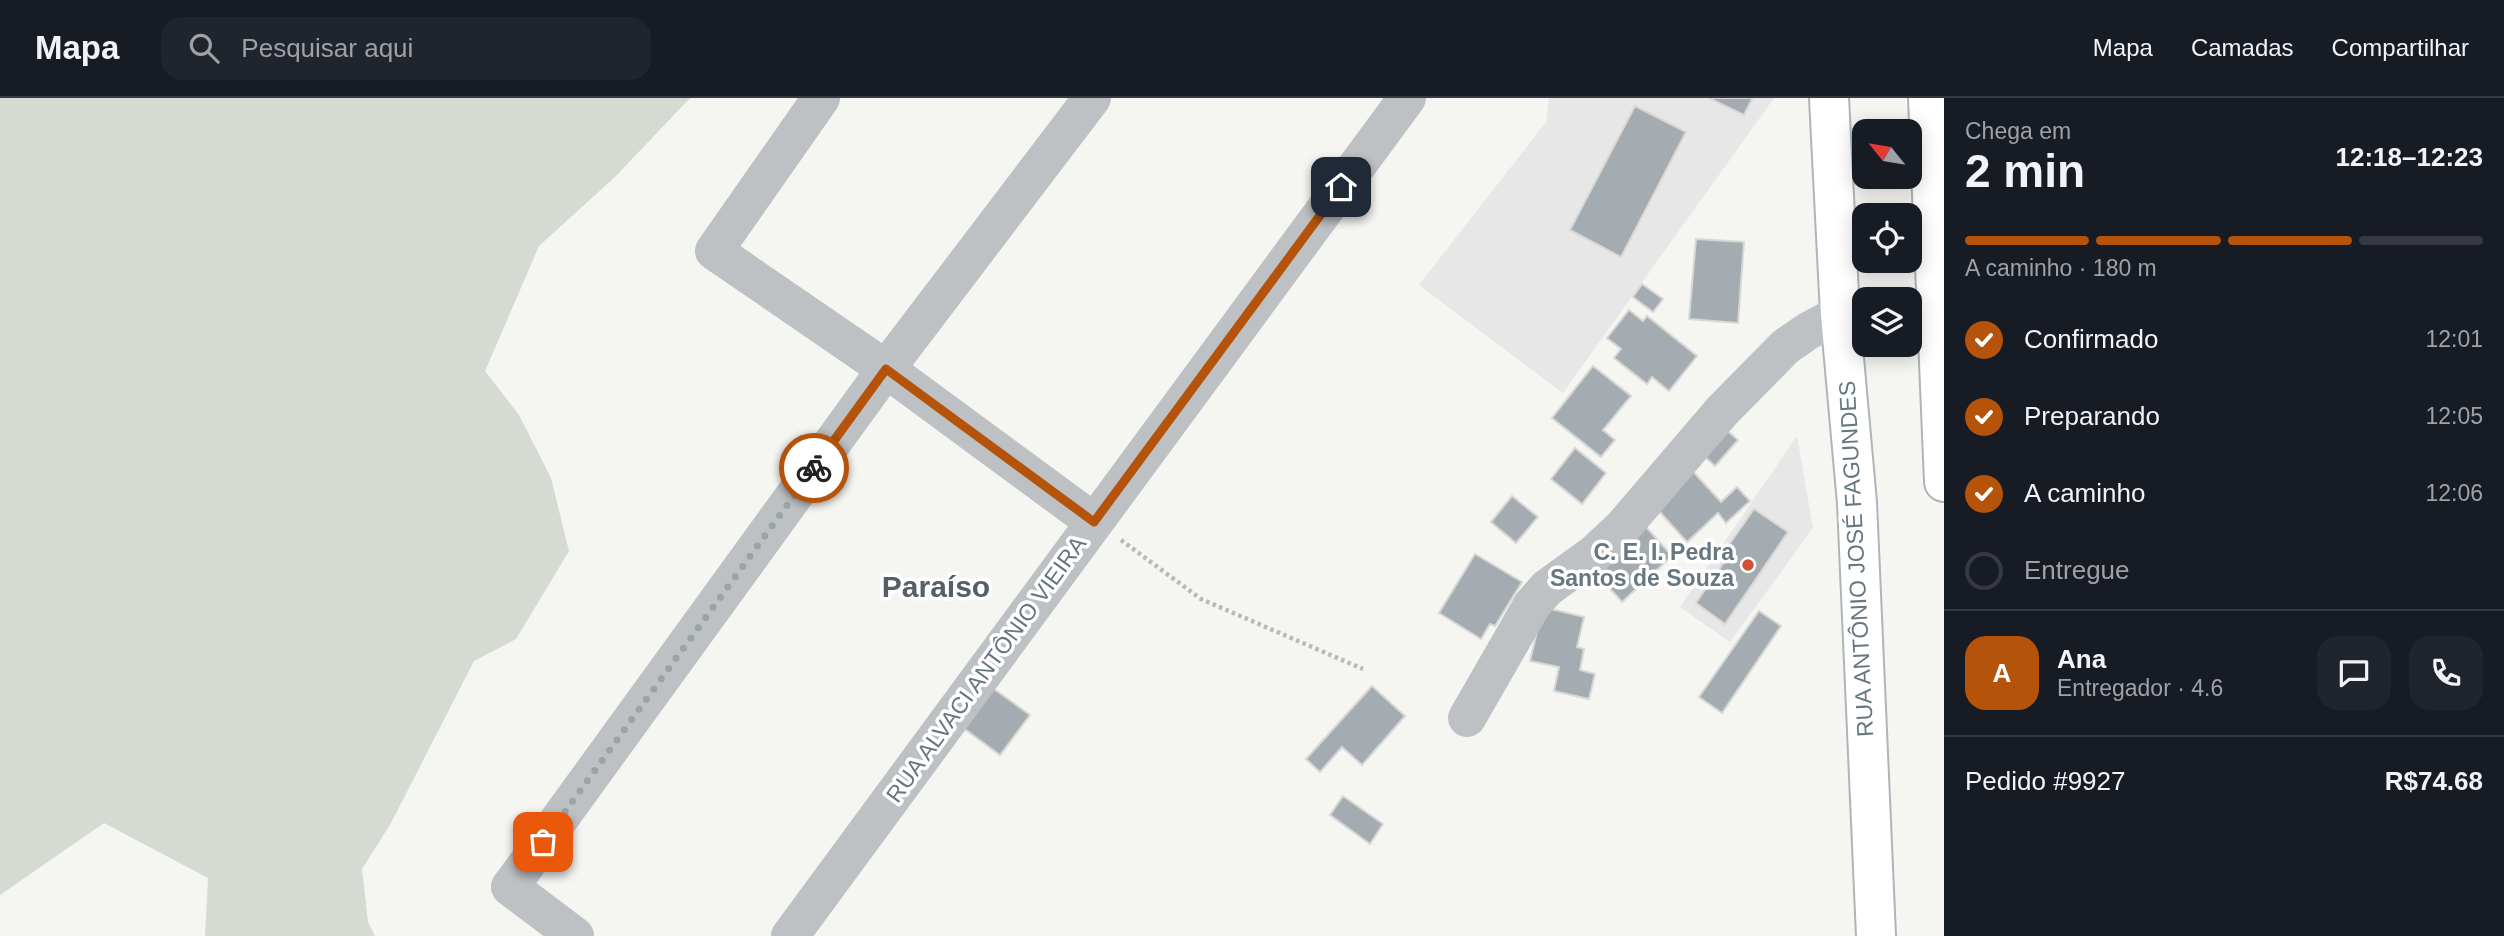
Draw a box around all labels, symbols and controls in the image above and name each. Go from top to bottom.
search box [161,17,651,80]
text: Mapa [35,29,119,66]
icon: search [185,29,223,67]
text: Pesquisar aqui [241,33,413,63]
text: Mapa [2093,34,2153,61]
text: Camadas [2191,34,2294,61]
text: Compartilhar [2332,34,2469,61]
text: Chega em [1965,118,2071,144]
north arrow [1852,119,1922,189]
map controls [1852,119,1922,357]
text: 12:18–12:23 [2336,142,2483,172]
text: 2 min [1965,145,2085,197]
pin [1311,157,1371,217]
icon: home [1322,168,1360,206]
button: locate [1852,203,1922,273]
text: A caminho · 180 m [1965,255,2157,281]
button: layers [1852,287,1922,357]
icon: check [1965,321,2003,359]
text: Confirmado [2024,324,2158,354]
text: 12:01 [2425,326,2483,352]
street label: RUA ANTÔNIO JOSÉ FAGUNDES [1833,380,1878,738]
icon: check [1965,398,2003,436]
text: Preparando [2024,401,2160,431]
text: 12:05 [2425,403,2483,429]
courier [779,433,849,503]
icon: bike [795,449,833,487]
icon: check [1965,475,2003,513]
text: A caminho [2024,478,2145,508]
text: 12:06 [2425,480,2483,506]
street label: RUA ALVACI ANTÔNIO VIEIRA [880,530,1092,807]
place label: C. E. I. Pedra Santos de Souza [1550,539,1734,591]
text: Entregue [2024,555,2130,585]
marker: C. E. I. Pedra Santos de Souza [1740,557,1756,573]
district label: Paraíso [882,570,990,603]
button: chat [2317,636,2391,710]
button: phone [2409,636,2483,710]
text: Ana [2057,644,2106,674]
text: A [1993,658,2011,688]
text: Entregador · 4.6 [2057,675,2223,701]
text: Pedido #9927 [1965,766,2125,796]
text: R$74.68 [2385,766,2483,796]
pin [513,812,573,872]
icon: bag [524,823,562,861]

